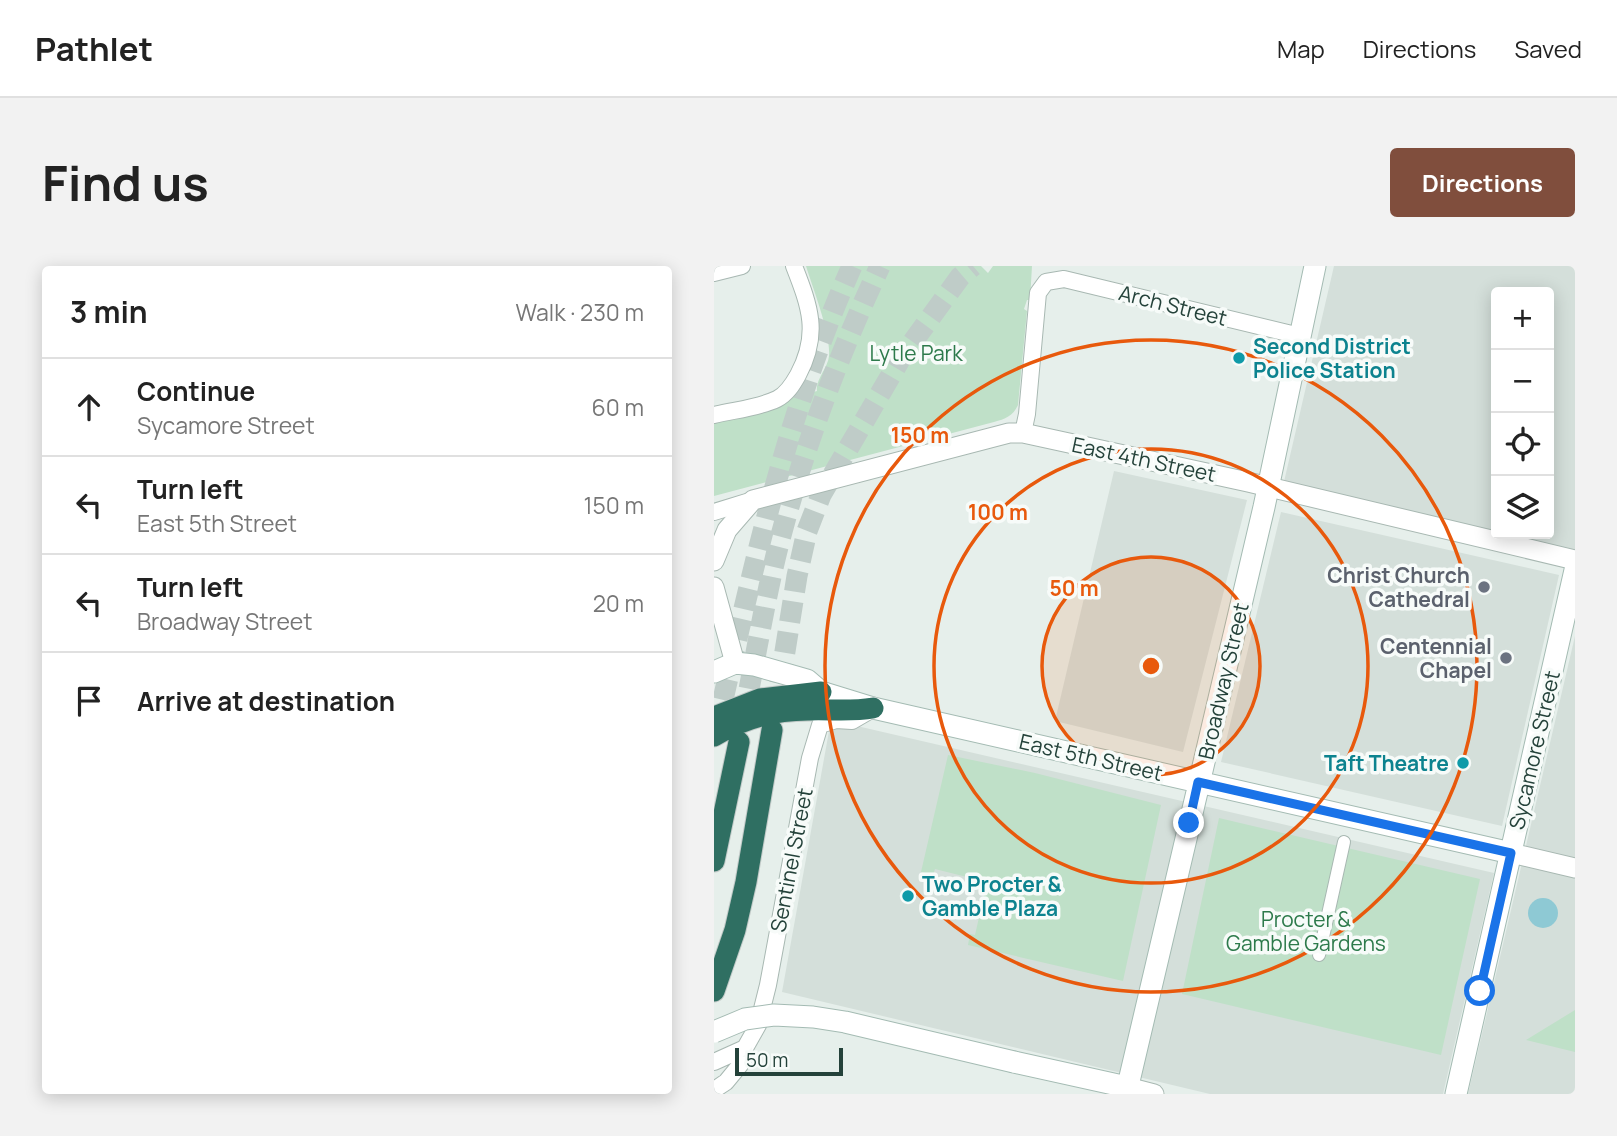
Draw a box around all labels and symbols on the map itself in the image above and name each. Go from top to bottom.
street label: Arch Street [1116,278,1230,332]
place label: Second District Police Station [1253,332,1411,384]
park label: Lytle Park [869,339,963,367]
marker: Second District Police Station [1231,350,1247,366]
text: 150 m [891,421,949,449]
street label: East 4th Street [1069,430,1219,488]
text: 100 m [968,498,1028,526]
place label: Christ Church Cathedral [1327,561,1470,613]
text: 50 m [1049,574,1099,602]
marker: Christ Church Cathedral [1476,579,1492,595]
street label: Broadway Street [1191,600,1255,762]
place label: Centennial Chapel [1380,632,1492,684]
marker: Centennial Chapel [1498,650,1514,666]
centre of rings [1139,654,1163,678]
street label: Sycamore Street [1502,668,1566,832]
street label: East 5th Street [1017,727,1165,787]
place label: Taft Theatre [1324,749,1449,777]
marker: Taft Theatre [1455,755,1471,771]
street label: Sentinel Street [763,786,819,934]
route end [1173,807,1204,838]
place label: Two Procter & Gamble Plaza [922,870,1062,922]
marker: Two Procter & Gamble Plaza [900,888,916,904]
park label: Procter & Gamble Gardens [1226,905,1386,957]
route start [1464,975,1495,1006]
scale bar [735,1045,844,1077]

